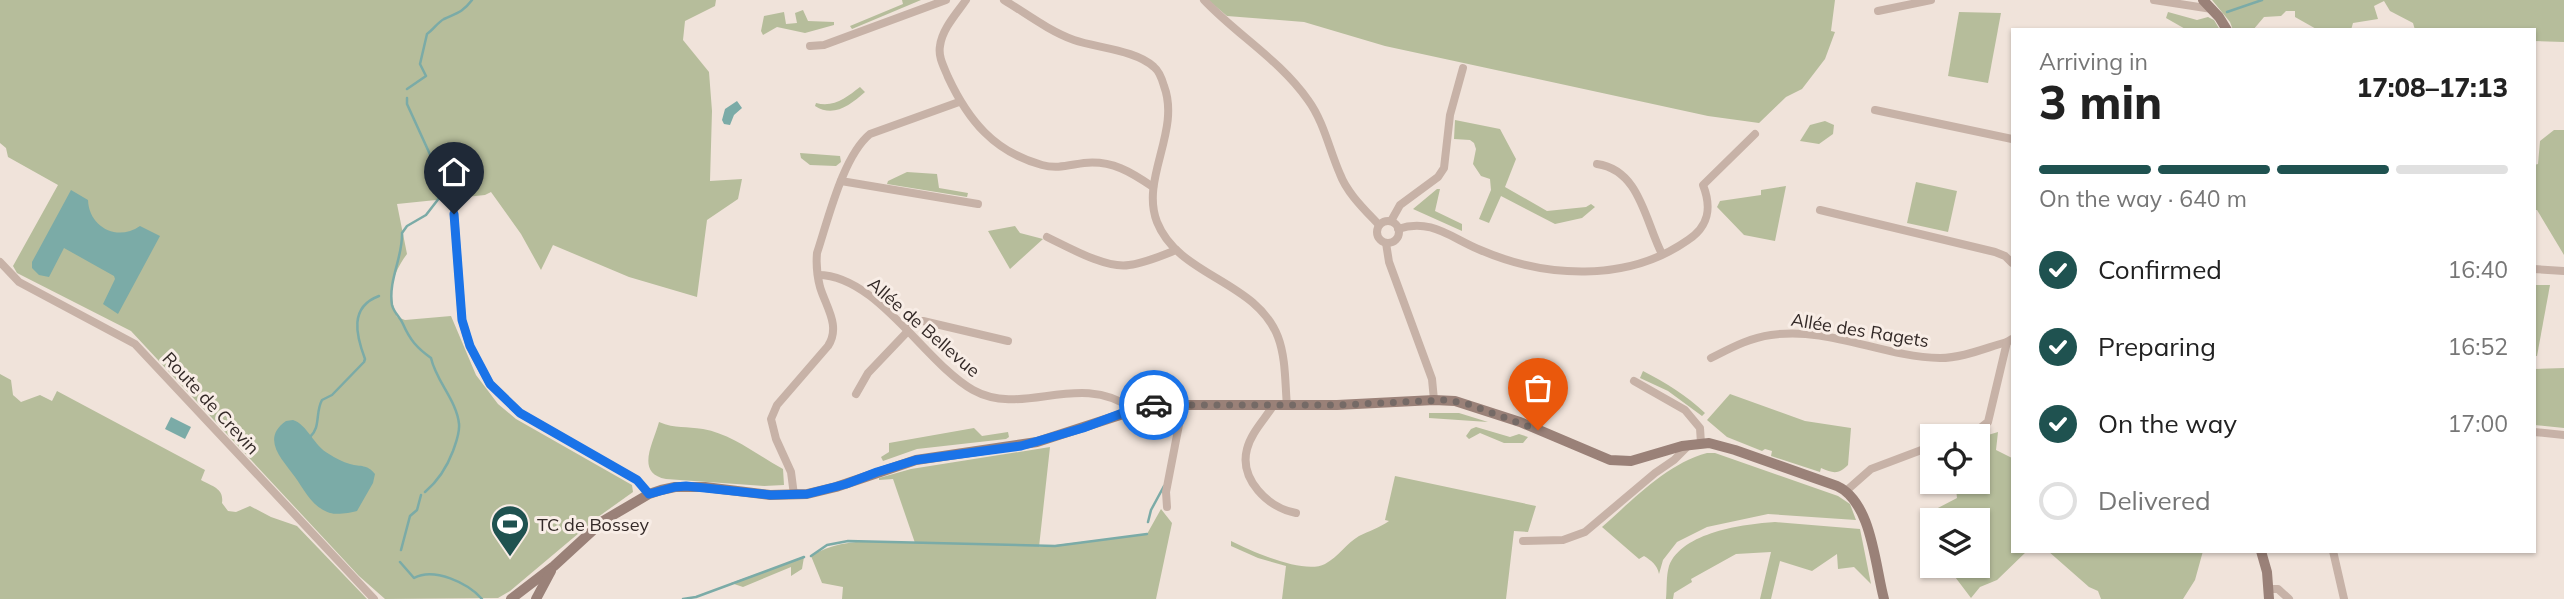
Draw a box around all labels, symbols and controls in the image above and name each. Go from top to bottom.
text: Arriving in [2039,47,2148,76]
text: 17:08–17:13 [2357,71,2508,104]
text: 3 min [2039,73,2162,131]
pin [424,142,484,214]
icon: home [435,153,473,191]
text: On the way · 640 m [2039,184,2247,213]
icon: check [2039,251,2077,289]
text: Confirmed [2098,253,2222,286]
text: 16:40 [2448,255,2508,284]
street label: Allée de Bellevue [863,272,985,382]
street label: Allée des Ragets [1789,308,1931,352]
icon: check [2039,328,2077,366]
text: Preparing [2098,330,2216,363]
text: 16:52 [2448,332,2508,361]
street label: Route de Crevin [158,347,264,459]
pin [1508,358,1568,430]
icon: bag [1519,369,1557,407]
courier [1119,370,1189,440]
icon: car [1135,386,1173,424]
icon: check [2039,405,2077,443]
text: On the way [2098,407,2237,440]
text: 17:00 [2448,409,2508,438]
map controls [1920,424,1990,578]
button: locate [1920,424,1990,494]
text: Delivered [2098,484,2211,517]
sports icon: TC de Bossey [489,503,531,558]
button: layers [1920,508,1990,578]
place label: TC de Bossey [537,513,649,536]

